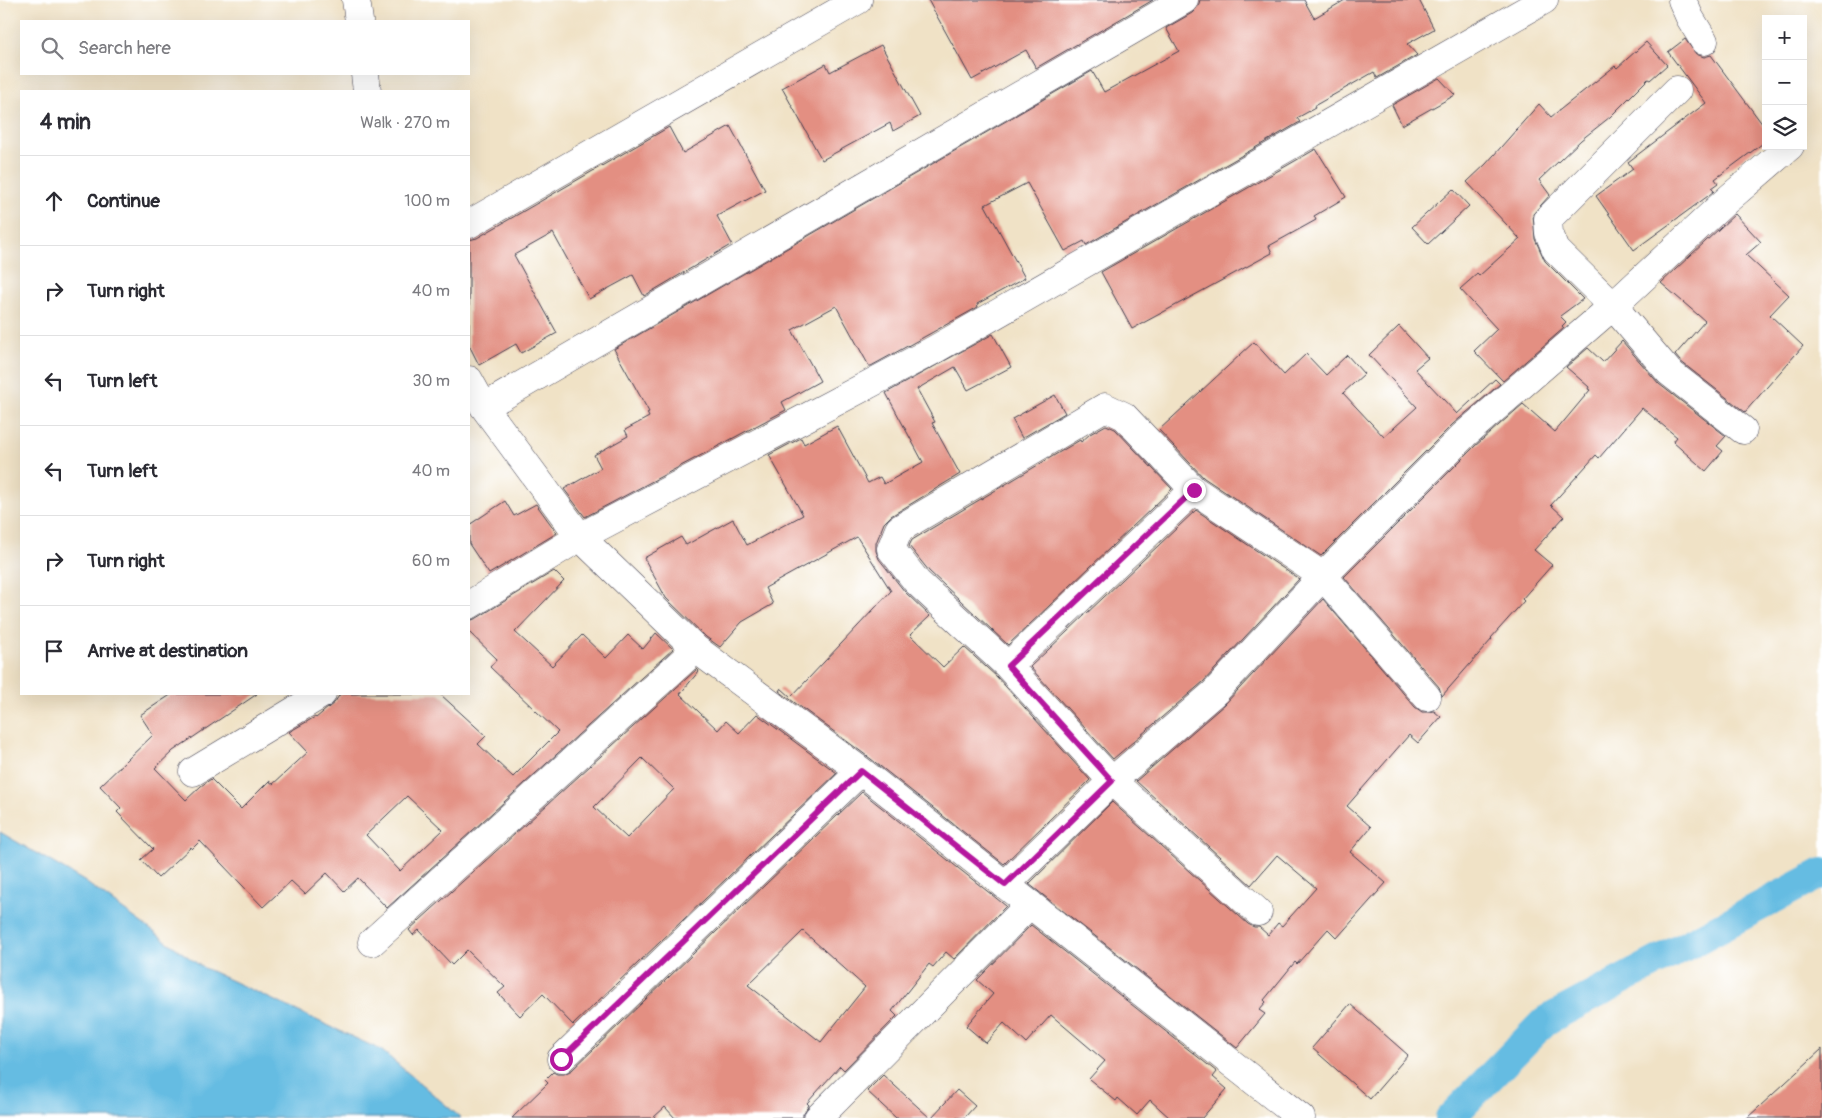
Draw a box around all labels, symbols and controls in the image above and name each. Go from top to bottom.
map controls [1762,15,1807,150]
button: + [1762,15,1807,60]
search box [20,20,470,75]
icon: search [38,34,66,62]
text: Search here [78,36,171,60]
button: − [1762,60,1807,105]
button: layers [1762,105,1807,150]
text: 4 min [40,109,91,136]
text: Walk · 270 m [360,113,450,133]
icon: ahead [40,187,68,215]
text: Continue [87,189,160,213]
text: 100 m [404,191,450,211]
icon: right [40,277,68,305]
text: Turn right [87,279,165,303]
text: 40 m [412,281,450,301]
icon: left [40,367,68,395]
text: Turn left [87,369,157,393]
text: 30 m [412,371,450,391]
icon: left [40,457,68,485]
text: Turn left [87,459,157,483]
text: 40 m [412,461,450,481]
route end [1183,479,1206,502]
icon: right [40,547,68,575]
text: Turn right [87,549,165,573]
text: 60 m [412,551,450,571]
icon: arrive [40,637,68,665]
text: Arrive at destination [87,639,248,663]
route start [550,1048,573,1071]

